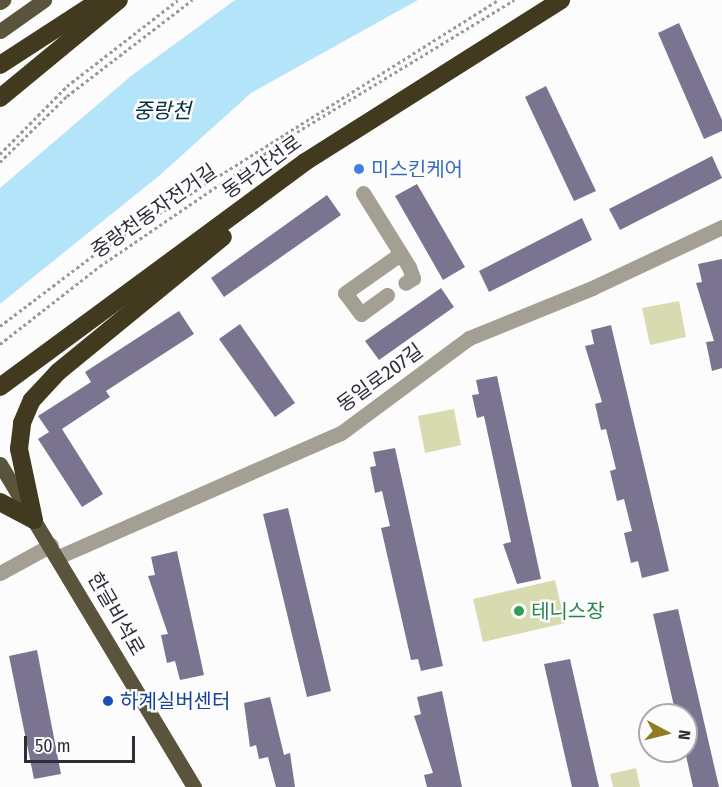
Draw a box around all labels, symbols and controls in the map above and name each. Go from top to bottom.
water label: 중랑천 [133,98,191,124]
street label: 동부간선로 [218,130,306,204]
place label: 미스킨케어 [371,157,463,181]
street label: 중랑천동자전거길 [87,159,221,263]
marker: 미스킨케어 [352,162,366,176]
street label: 동일로207길 [332,339,428,417]
street label: 한글비석로 [83,568,149,660]
place label: 테니스장 [531,599,605,623]
marker: 테니스장 [512,604,526,618]
place label: 하계실버센터 [120,689,230,713]
marker: 하계실버센터 [101,694,115,708]
north arrow [638,703,698,763]
scale bar [27,724,138,762]
text: N [674,729,694,741]
text: 50 m [35,735,71,757]

